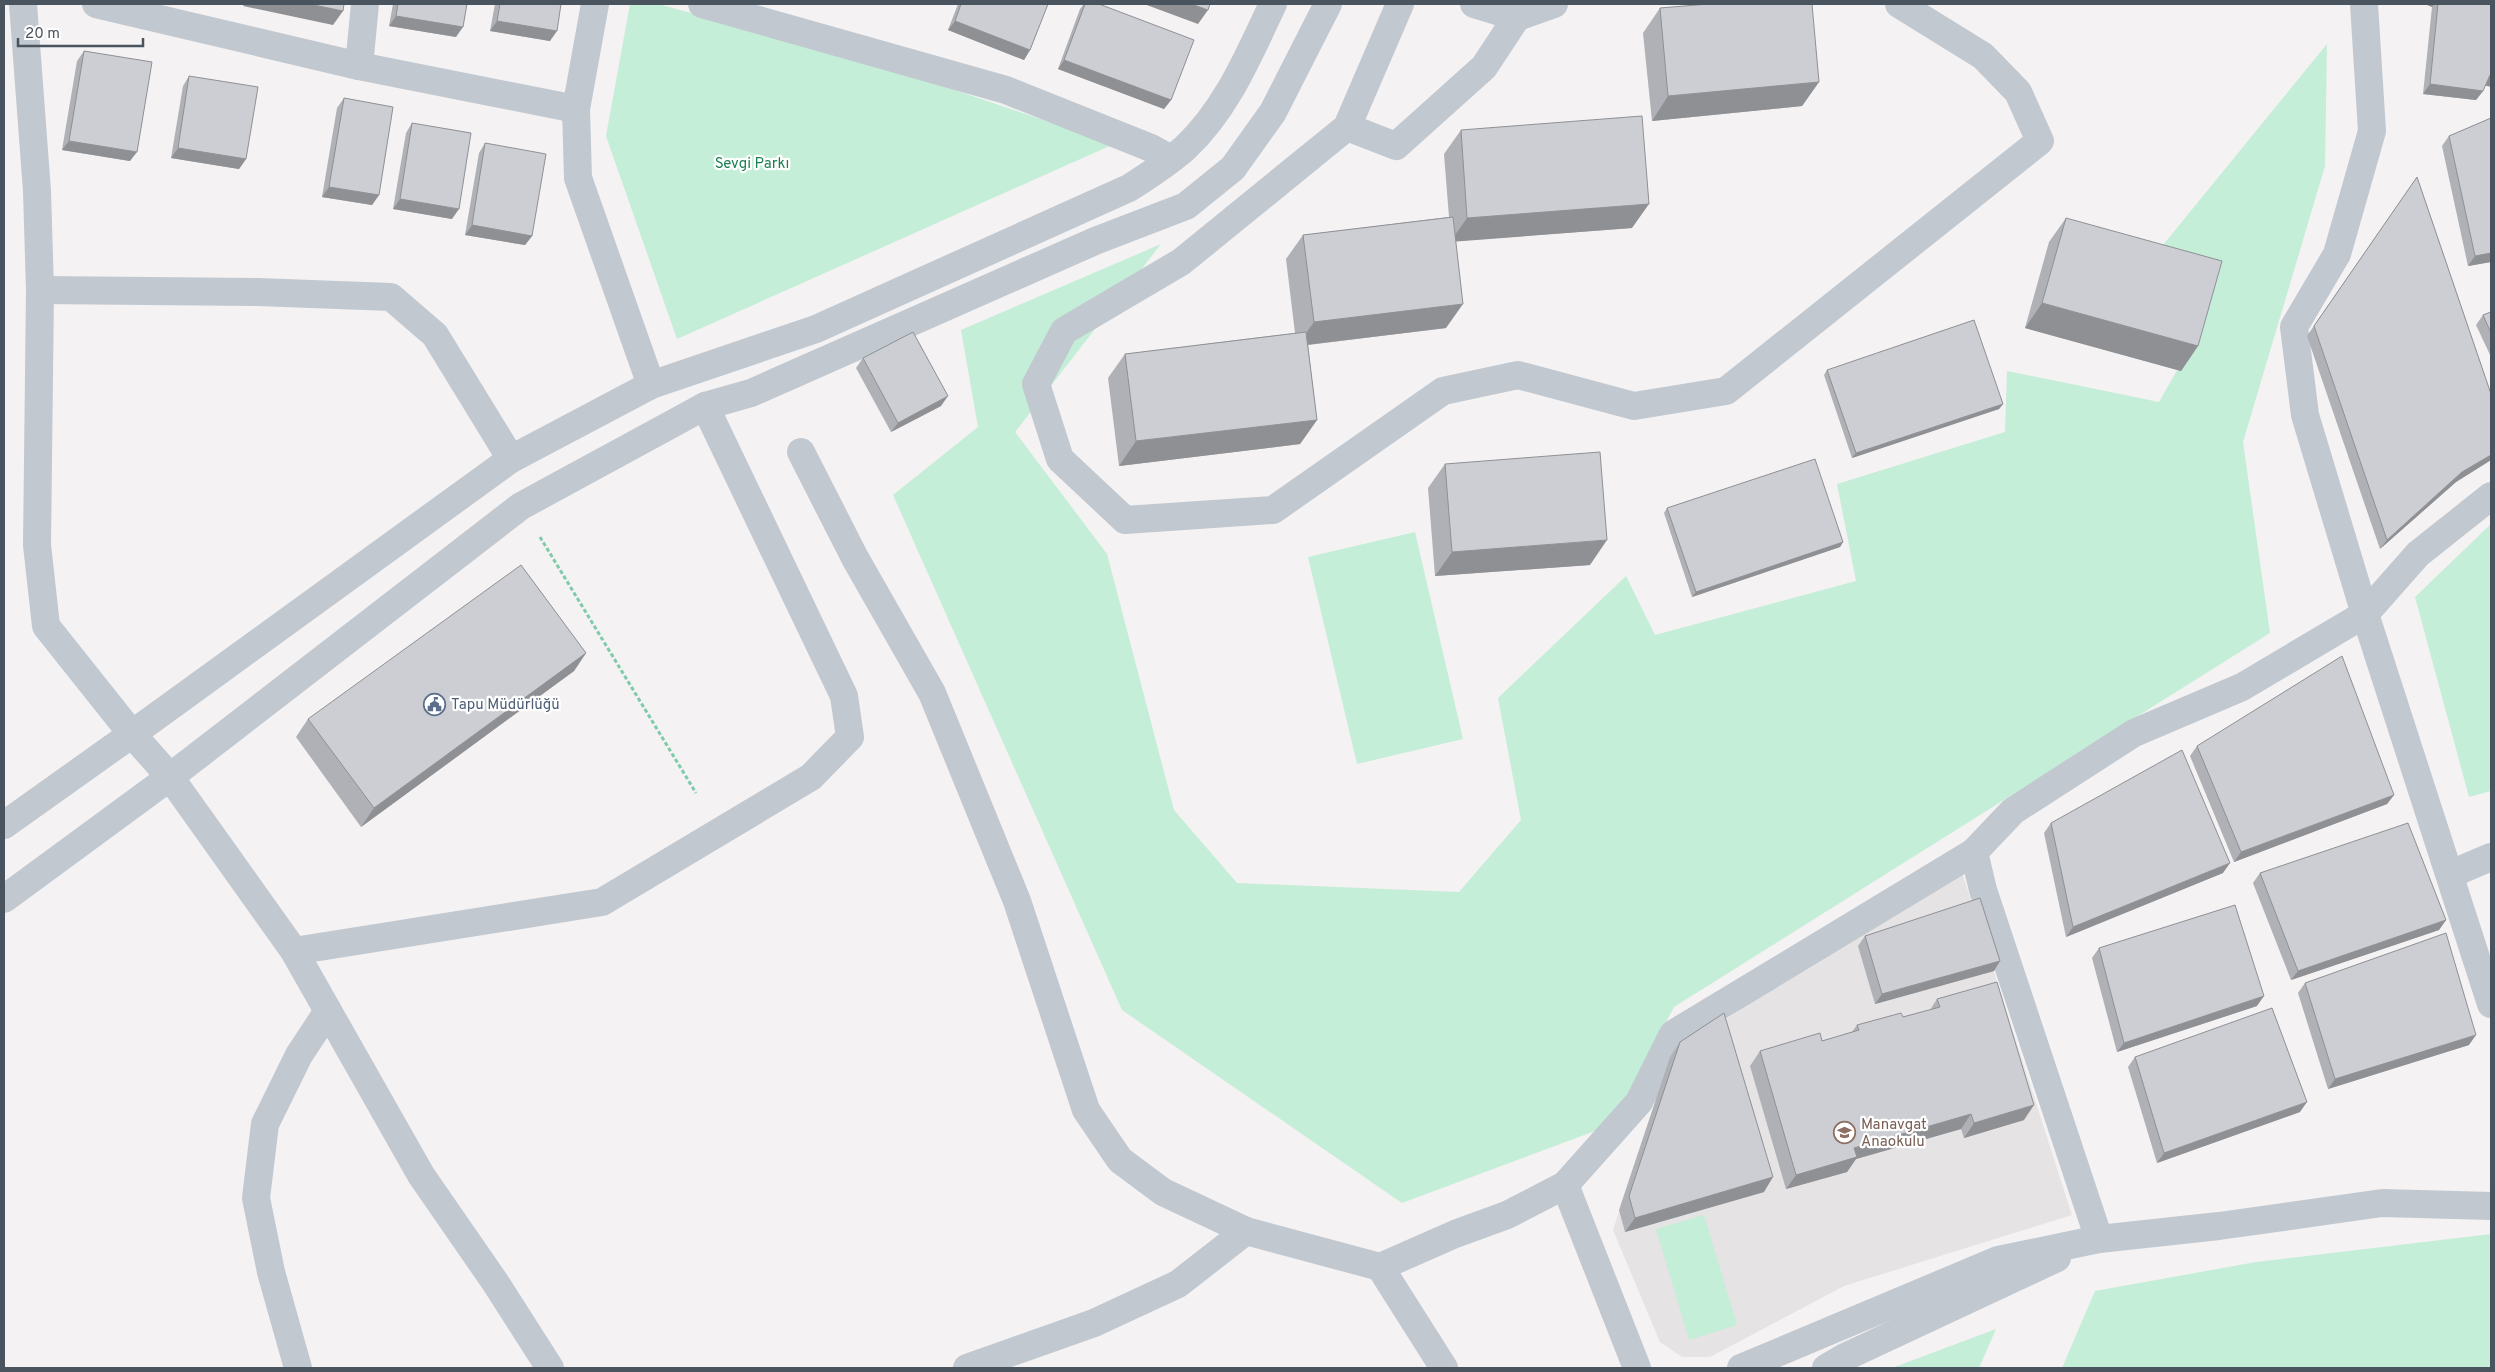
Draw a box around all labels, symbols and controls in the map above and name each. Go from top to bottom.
scale bar [18,15,142,47]
text: 20 m [25,25,60,44]
park label: Sevgi Parkı [715,155,789,174]
public building icon: Tapu Müdürlüğü [423,692,447,716]
place label: Tapu Müdürlüğü [451,696,560,715]
place label: Manavgat Anaokulu [1861,1116,1927,1152]
school or university icon: Manavgat Anaokulu [1833,1121,1857,1145]

